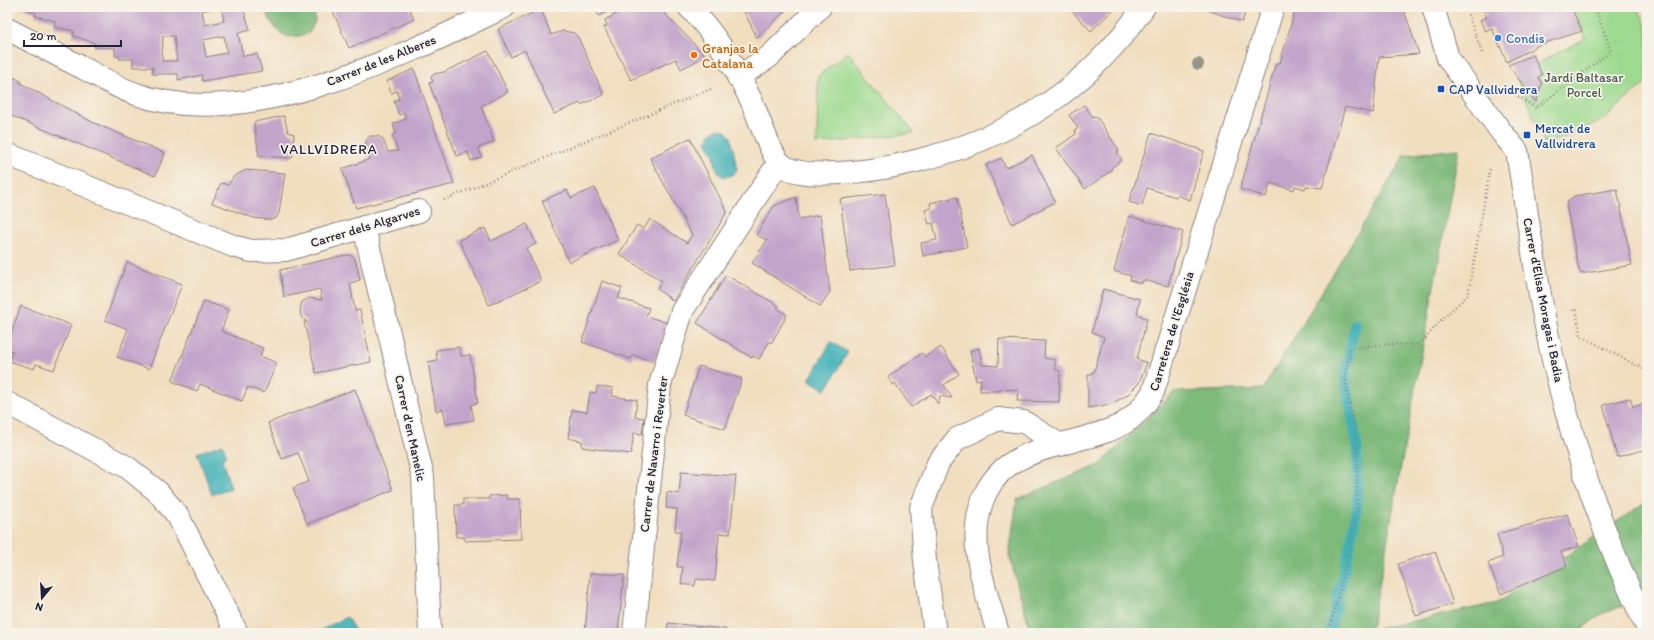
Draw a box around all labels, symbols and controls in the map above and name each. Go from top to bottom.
scale bar [24,22,121,48]
text: 20 m [30,29,57,43]
place label: Condis [1506,31,1545,46]
street label: Carrer de les Alberes [324,32,438,89]
marker: Condis [1493,33,1503,43]
place label: Granjas la Catalana [702,41,759,71]
marker: Granjas la Catalana [689,50,699,60]
park label: Jardí Baltasar Porcel [1545,70,1624,100]
place label: CAP Vallvidrera [1449,82,1538,97]
marker: CAP Vallvidrera [1436,84,1446,94]
place label: Mercat de Vallvidrera [1535,121,1596,151]
marker: Mercat de Vallvidrera [1522,130,1532,140]
district label: VALLVIDRERA [280,141,378,158]
street label: Carrer dels Algarves [309,203,422,250]
street label: Carrer d'Elisa Moragas i Badia [1520,216,1567,384]
street label: Carretera de l'Església [1146,269,1197,393]
street label: Carrer d'en Manelic [392,373,429,483]
street label: Carrer de Navarro i Reverter [636,374,671,533]
north arrow [22,578,62,618]
text: N [34,600,45,614]

